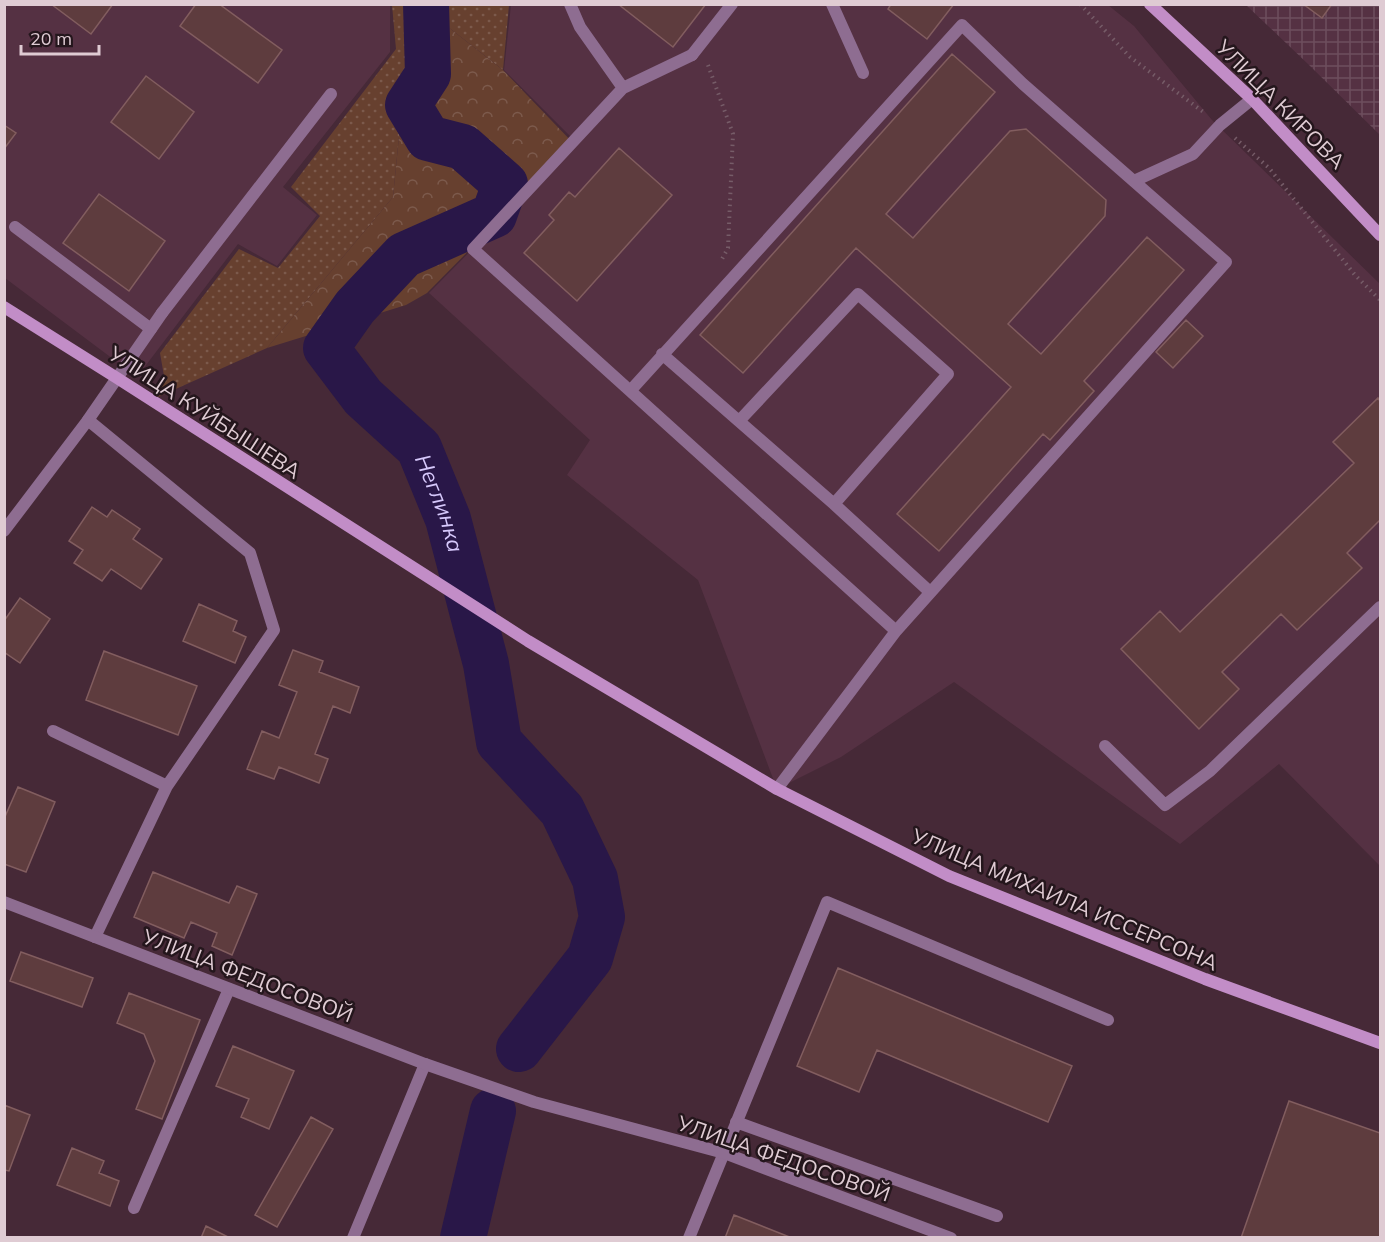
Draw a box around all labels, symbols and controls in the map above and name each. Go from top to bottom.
scale bar [21,18,99,56]
text: 20 m [30,27,72,50]
street label: УЛИЦА КИРОВА [1210,33,1351,174]
street label: УЛИЦА КУЙБЫШЕВА [103,340,306,484]
water label: Неглинка [409,450,470,555]
street label: УЛИЦА МИХАИЛА ИССЕРСОНА [907,822,1223,976]
street label: УЛИЦА ФЕДОСОВОЙ [138,922,357,1027]
street label: УЛИЦА ФЕДОСОВОЙ [673,1109,894,1207]

